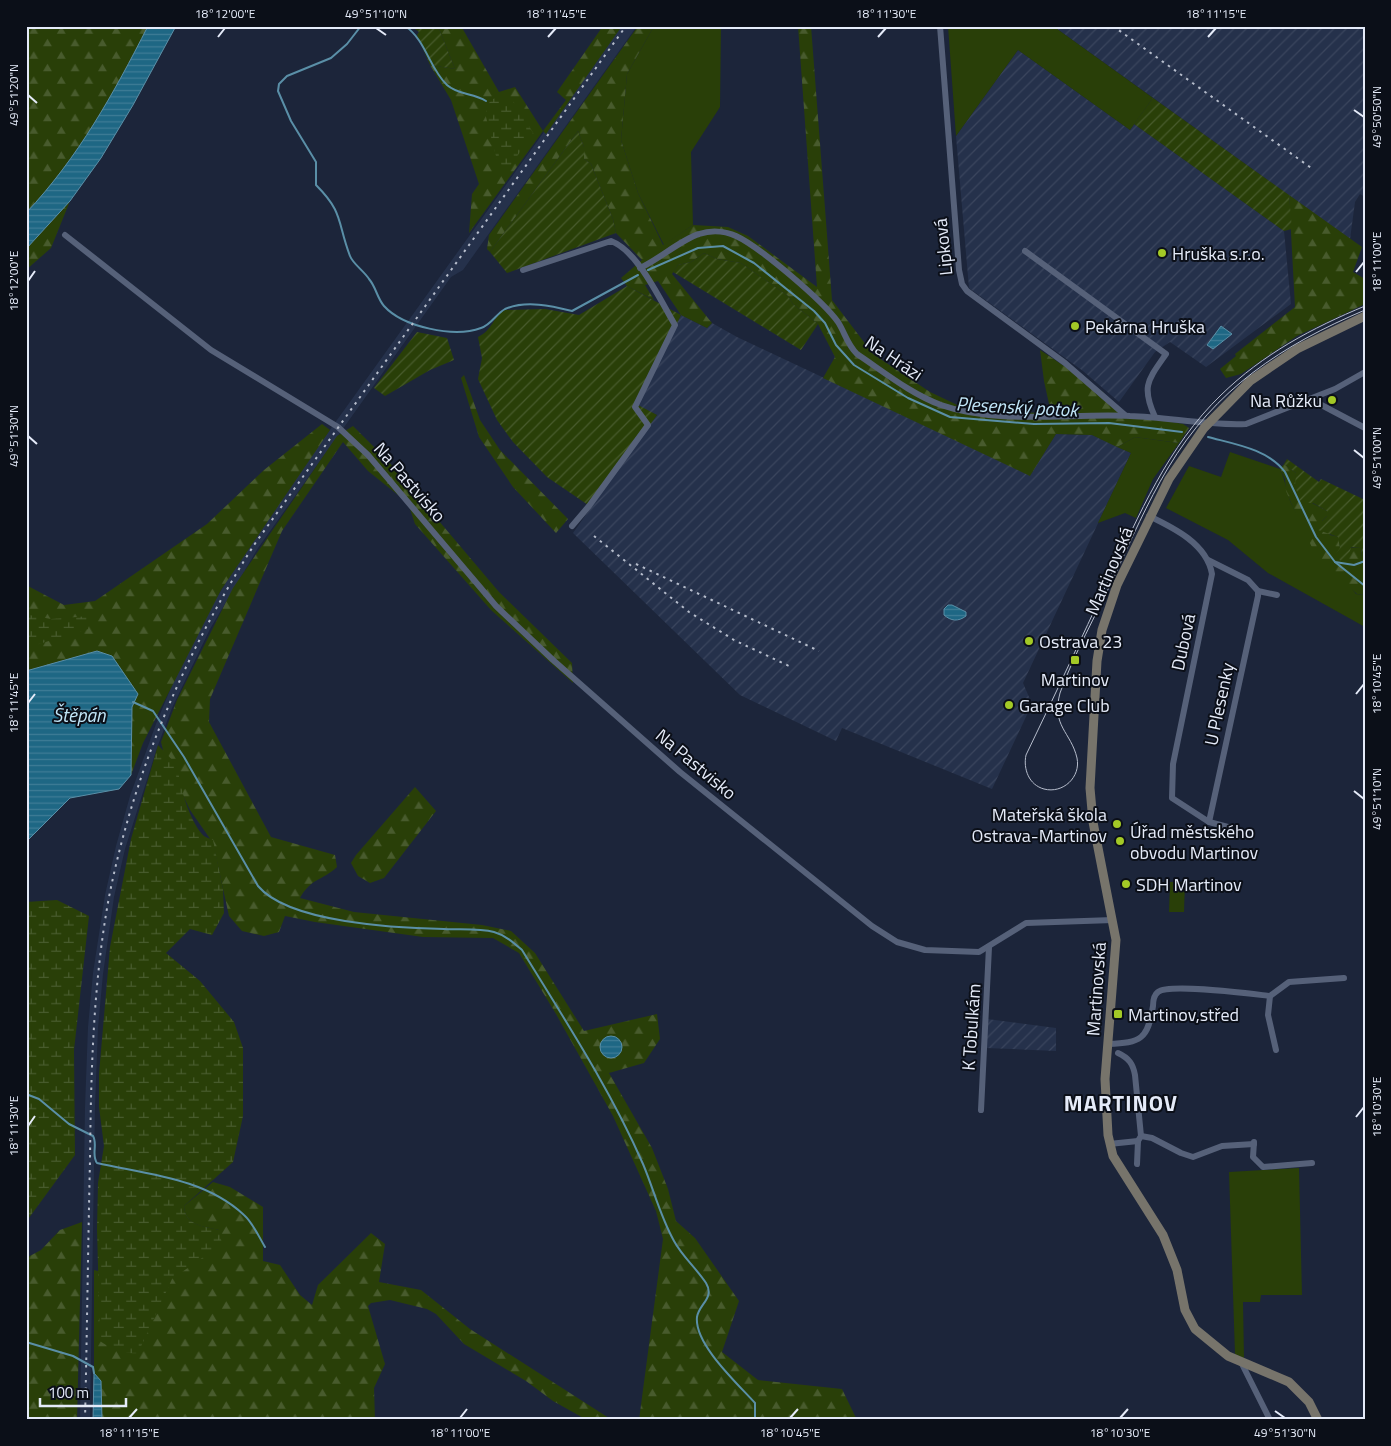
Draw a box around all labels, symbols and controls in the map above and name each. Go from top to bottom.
text: 18°12'00"E [195,4,256,23]
text: 49°51'10"N [345,4,407,23]
text: 18°11'45"E [526,4,587,23]
text: 18°11'30"E [856,4,917,23]
text: 18°11'15"E [1186,4,1247,23]
text: 49°51'20"N [4,64,23,126]
text: 49°50'50"N [1367,86,1386,148]
street label: Lipková [927,217,959,277]
text: 18°11'00"E [1367,231,1386,292]
place label: Hruška s.r.o. [1172,240,1265,267]
marker: Hruška s.r.o. [1156,247,1168,259]
text: 18°12'00"E [4,250,23,311]
place label: Pekárna Hruška [1085,313,1205,340]
marker: Pekárna Hruška [1069,320,1081,332]
street label: Na Hrázi [860,329,928,387]
place label: Na Růžku [1250,387,1322,414]
water label: Plesenský potok [955,388,1081,424]
marker: Na Růžku [1326,394,1338,406]
text: 49°51'30"N [4,405,23,467]
text: 49°51'00"N [1367,427,1386,489]
street label: Na Pastvisko [368,436,452,528]
street label: Martinovská [1078,522,1140,620]
street label: Dubová [1164,611,1202,673]
place label: Ostrava 23 [1039,628,1122,655]
marker: Ostrava 23 [1023,635,1035,647]
text: 18°10'45"E [1367,653,1386,714]
marker: Martinov [1069,654,1081,666]
street label: U Plesenky [1197,660,1241,748]
place label: Martinov [1041,666,1109,693]
text: 18°11'45"E [4,672,23,733]
place label: Garage Club [1019,692,1110,719]
marker: Garage Club [1003,699,1015,711]
water label: Štěpán [53,700,106,729]
street label: Na Pastvisko [650,722,742,806]
text: 49°51'10"N [1367,768,1386,830]
place label: Mateřská škola Ostrava-Martinov [972,801,1107,849]
marker: Mateřská škola Ostrava-Martinov [1111,818,1123,830]
place label: Úřad městského obvodu Martinov [1130,818,1259,866]
marker: Úřad městského obvodu Martinov [1114,835,1126,847]
place label: SDH Martinov [1136,871,1242,898]
marker: SDH Martinov [1120,878,1132,890]
street label: Martinovská [1079,941,1113,1037]
street label: K Tobulkám [954,982,988,1072]
place label: Martinov,střed [1128,1001,1239,1028]
marker: Martinov,střed [1112,1008,1124,1020]
text: 18°10'30"E [1367,1076,1386,1137]
district label: MARTINOV [1064,1086,1178,1120]
text: 18°11'30"E [4,1095,23,1156]
scale bar [40,1376,126,1408]
text: 100 m [48,1381,89,1404]
text: 18°11'15"E [99,1423,160,1442]
text: 18°11'00"E [430,1423,491,1442]
text: 18°10'45"E [760,1423,821,1442]
text: 18°10'30"E [1090,1423,1151,1442]
text: 49°51'30"N [1254,1423,1316,1442]

